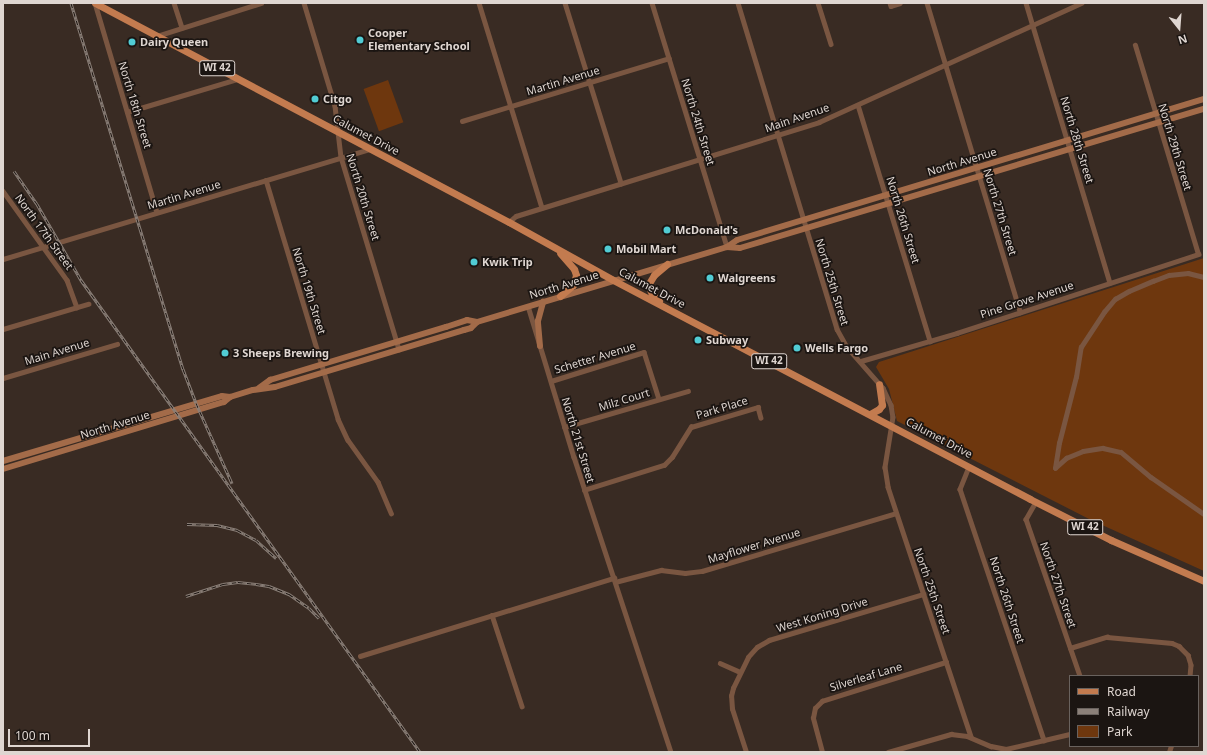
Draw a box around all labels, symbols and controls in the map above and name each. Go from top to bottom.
north arrow [1159,8,1199,48]
place label: Cooper Elementary School [368,27,470,53]
text: N [1176,31,1189,48]
place label: Dairy Queen [140,35,208,49]
marker: Cooper Elementary School [355,35,365,45]
marker: Dairy Queen [127,37,137,47]
street label: North 18th Street [116,60,154,150]
road number: WI 42 [199,60,235,76]
street label: Martin Avenue [525,64,601,98]
street label: North 24th Street [679,77,717,167]
place label: Citgo [323,92,352,106]
marker: Citgo [310,94,320,104]
street label: North 28th Street [1058,95,1096,185]
street label: Main Avenue [763,101,831,135]
street label: North 29th Street [1156,102,1194,192]
street label: Calumet Drive [331,112,401,158]
street label: North Avenue [926,145,998,179]
street label: North 20th Street [344,152,382,242]
street label: North 27th Street [981,167,1019,257]
street label: North 26th Street [884,175,922,265]
street label: Martin Avenue [146,178,222,212]
street label: North 17th Street [12,192,76,272]
place label: McDonald's [675,223,738,237]
marker: McDonald's [662,225,672,235]
street label: North 25th Street [813,237,851,327]
place label: Mobil Mart [616,242,676,256]
marker: Mobil Mart [603,244,613,254]
street label: North 19th Street [290,246,328,336]
place label: Kwik Trip [482,255,533,269]
marker: Kwik Trip [469,257,479,267]
street label: Calumet Drive [617,265,687,311]
street label: North Avenue [528,268,600,302]
place label: Walgreens [718,271,776,285]
marker: Walgreens [705,273,715,283]
street label: Pine Grove Avenue [979,279,1075,321]
place label: Subway [706,333,748,347]
marker: Subway [693,335,703,345]
street label: Main Avenue [23,336,91,368]
street label: Schetter Avenue [553,339,637,377]
place label: Wells Fargo [805,341,868,355]
marker: Wells Fargo [792,343,802,353]
place label: 3 Sheeps Brewing [233,346,329,360]
marker: 3 Sheeps Brewing [220,348,230,358]
road number: WI 42 [751,353,787,369]
street label: Milz Court [597,386,651,414]
street label: Park Place [695,394,749,422]
street label: North 21st Street [559,396,597,484]
street label: North Avenue [79,408,151,442]
street label: Calumet Drive [904,415,974,461]
road number: WI 42 [1067,519,1103,535]
street label: Mayflower Avenue [706,526,802,566]
street label: North 27th Street [1037,540,1079,630]
street label: North 25th Street [911,546,953,636]
street label: North 26th Street [987,555,1027,645]
street label: West Koning Drive [775,595,869,635]
street label: Silverleaf Lane [828,660,904,694]
legend [1069,675,1199,747]
text: Road [1107,683,1136,700]
text: Railway [1107,703,1150,720]
scale bar [10,721,92,747]
text: Park [1107,723,1132,740]
text: 100 m [15,727,50,744]

